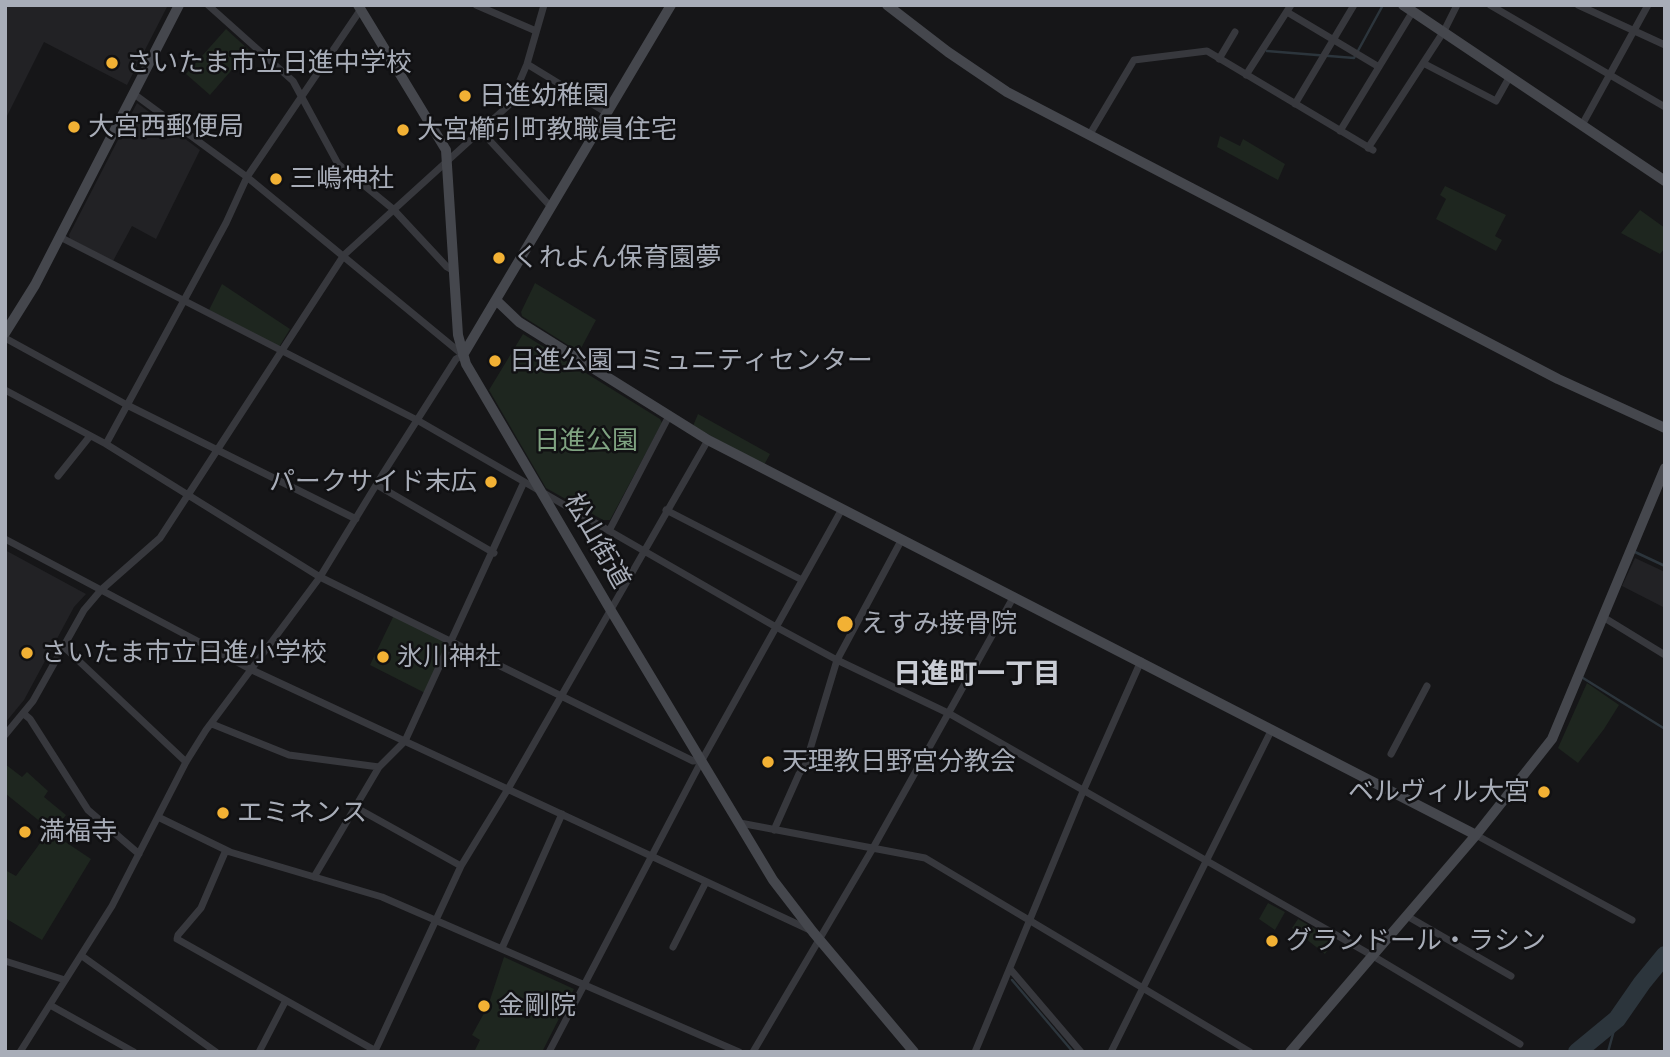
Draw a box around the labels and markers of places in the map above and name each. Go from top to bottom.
place label: さいたま市立日進中学校 [126,47,412,79]
marker: さいたま市立日進中学校 [104,55,120,71]
place label: 日進幼稚園 [479,80,609,112]
marker: 日進幼稚園 [457,88,473,104]
place label: 大宮西郵便局 [88,111,244,143]
place label: 大宮櫛引町教職員住宅 [417,114,677,146]
marker: 大宮西郵便局 [66,119,82,135]
marker: 大宮櫛引町教職員住宅 [395,122,411,138]
place label: 三嶋神社 [290,163,394,195]
marker: 三嶋神社 [268,171,284,187]
place label: くれよん保育園夢 [513,242,721,274]
marker: くれよん保育園夢 [491,250,507,266]
place label: 日進公園コミュニティセンター [509,345,873,377]
marker: 日進公園コミュニティセンター [487,353,503,369]
place label: パークサイド末広 [269,466,477,498]
marker: パークサイド末広 [483,474,499,490]
place label: えすみ接骨院 [861,608,1017,640]
marker: えすみ接骨院 [835,614,855,634]
place label: さいたま市立日進小学校 [41,637,327,669]
place label: 氷川神社 [397,641,501,673]
marker: さいたま市立日進小学校 [19,645,35,661]
marker: 氷川神社 [375,649,391,665]
place label: 天理教日野宮分教会 [782,746,1016,778]
marker: 天理教日野宮分教会 [760,754,776,770]
place label: ベルヴィル大宮 [1348,776,1530,808]
marker: ベルヴィル大宮 [1536,784,1552,800]
place label: エミネンス [237,797,367,829]
marker: エミネンス [215,805,231,821]
place label: 満福寺 [39,816,117,848]
marker: 満福寺 [17,824,33,840]
place label: グランドール・ラシン [1286,925,1546,957]
marker: グランドール・ラシン [1264,933,1280,949]
place label: 金剛院 [498,990,576,1022]
marker: 金剛院 [476,998,492,1014]

